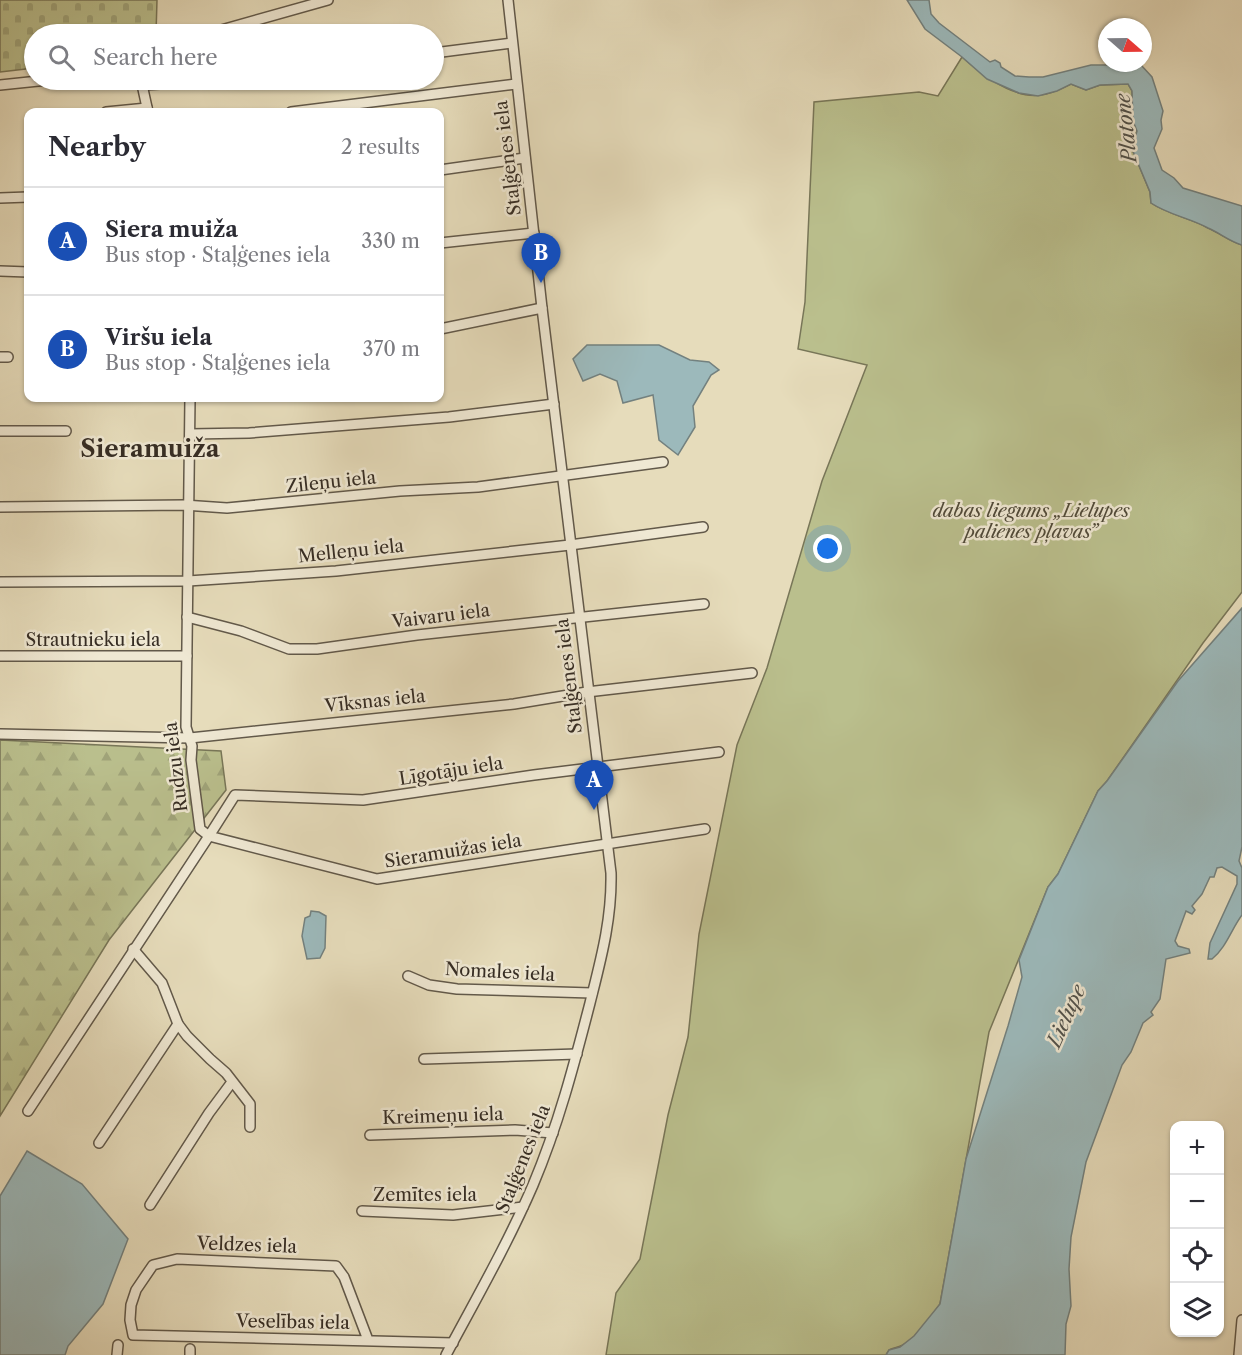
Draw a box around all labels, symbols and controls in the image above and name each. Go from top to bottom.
north arrow [1098,18,1152,72]
search box [24,24,444,90]
icon: search [45,41,78,74]
text: Search here [93,44,218,71]
water label: Platone [1110,91,1142,166]
street label: Staļģenes iela [490,99,526,217]
text: Nearby [48,131,146,163]
text: 2 results [341,135,420,159]
text: Siera muiža [105,216,238,243]
text: A [60,229,75,253]
text: 330 m [361,229,420,253]
pin: B [522,234,560,283]
text: Bus stop · Staļģenes iela [105,243,330,267]
text: Viršu iela [105,324,212,351]
text: B [60,337,75,361]
text: 370 m [363,337,420,361]
text: Bus stop · Staļģenes iela [105,351,330,375]
district label: Sieramuiža [80,434,221,463]
street label: Zileņu iela [285,466,378,498]
park label: dabas liegums „Lielupes palienes pļavas” [932,500,1130,544]
street label: Melleņu iela [297,534,405,567]
your location [813,534,842,563]
street label: Vaivaru iela [390,599,492,633]
street label: Staļģenes iela [551,617,587,735]
street label: Strautnieku iela [25,629,161,651]
street label: Vīksnas iela [322,685,427,717]
street label: Rudzu iela [159,720,192,813]
street label: Līgotāju iela [397,752,505,790]
pin: A [574,760,614,810]
street label: Sieramuižas iela [383,829,524,873]
street label: Nomales iela [444,958,556,986]
water label: Lielupe [1041,980,1091,1053]
street label: Staļģenes iela [491,1101,555,1217]
street label: Kreimeņu iela [382,1103,504,1129]
map controls [1170,1121,1224,1337]
button: + [1170,1121,1224,1175]
button: − [1170,1175,1224,1229]
street label: Zemītes iela [373,1184,477,1206]
button: locate [1170,1229,1224,1283]
street label: Veldzes iela [196,1232,298,1258]
button: layers [1170,1283,1224,1337]
street label: Veselības iela [235,1310,351,1334]

